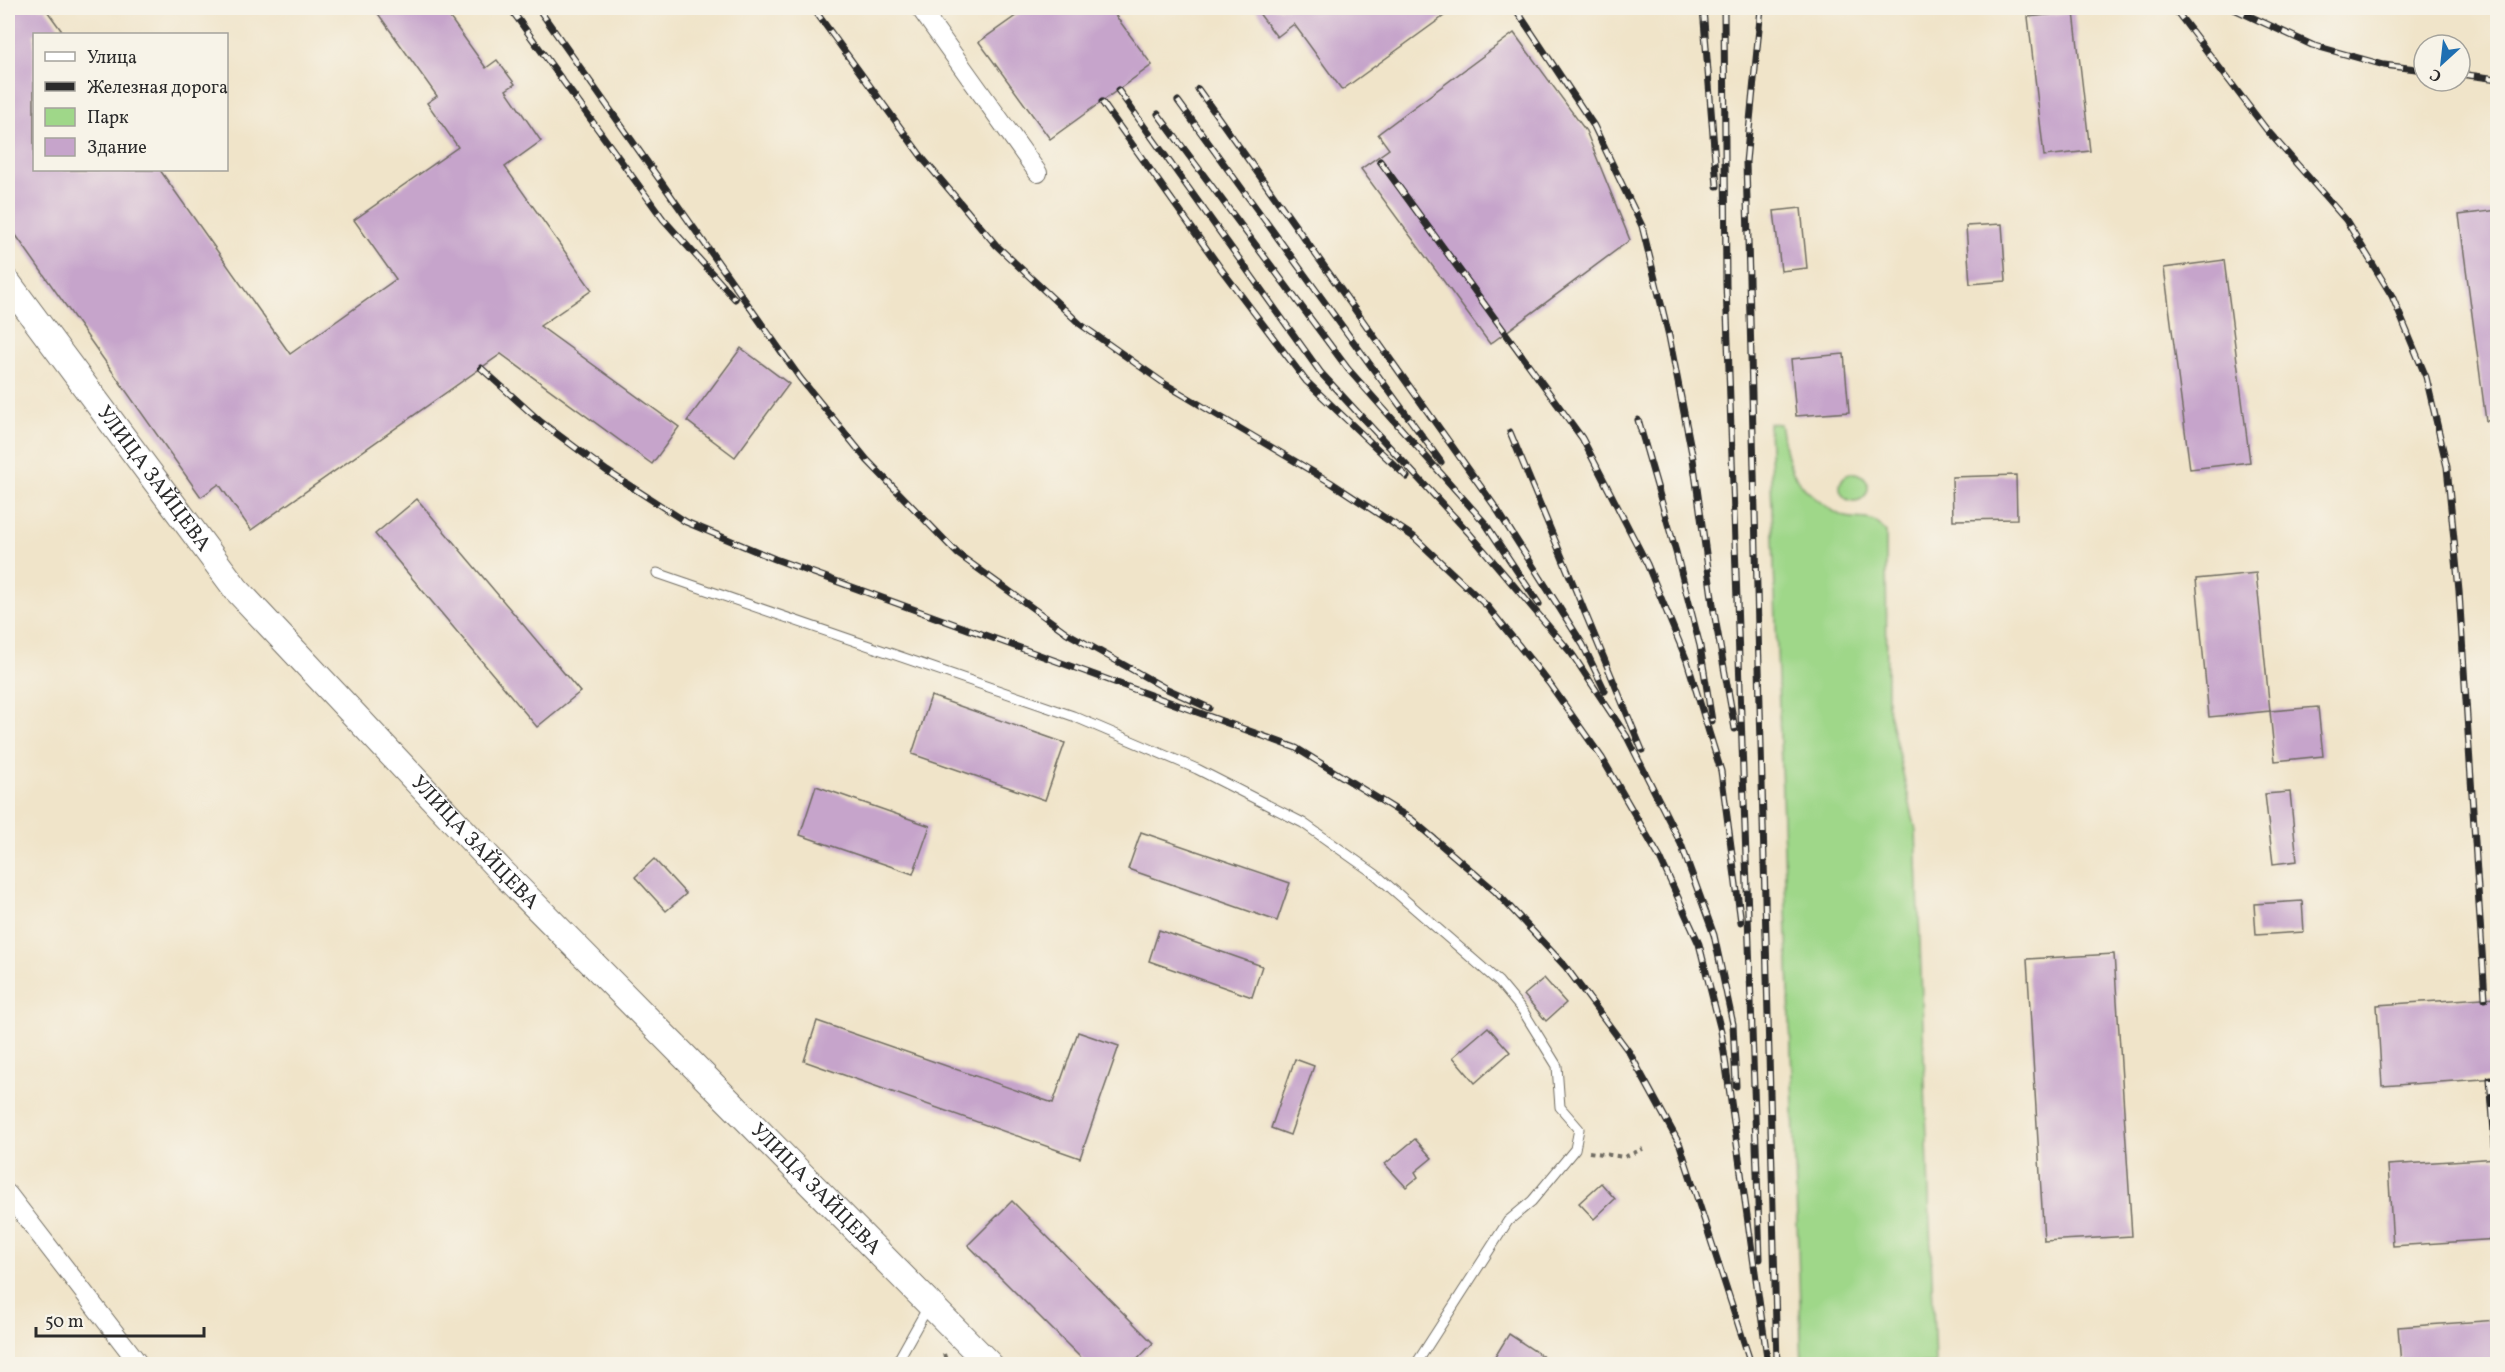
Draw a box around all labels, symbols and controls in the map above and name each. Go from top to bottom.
legend [33,33,228,171]
north arrow [2412,33,2472,93]
text: Улица [87,46,137,71]
text: С [2427,62,2446,87]
text: Железная дорога [87,76,228,101]
text: Парк [87,106,129,131]
text: Здание [87,136,147,161]
street label: УЛИЦА ЗАЙЦЕВА [90,400,218,558]
street label: УЛИЦА ЗАЙЦЕВА [404,769,546,916]
street label: УЛИЦА ЗАЙЦЕВА [744,1116,888,1262]
scale bar [36,1300,204,1338]
text: 50 m [45,1310,84,1335]

